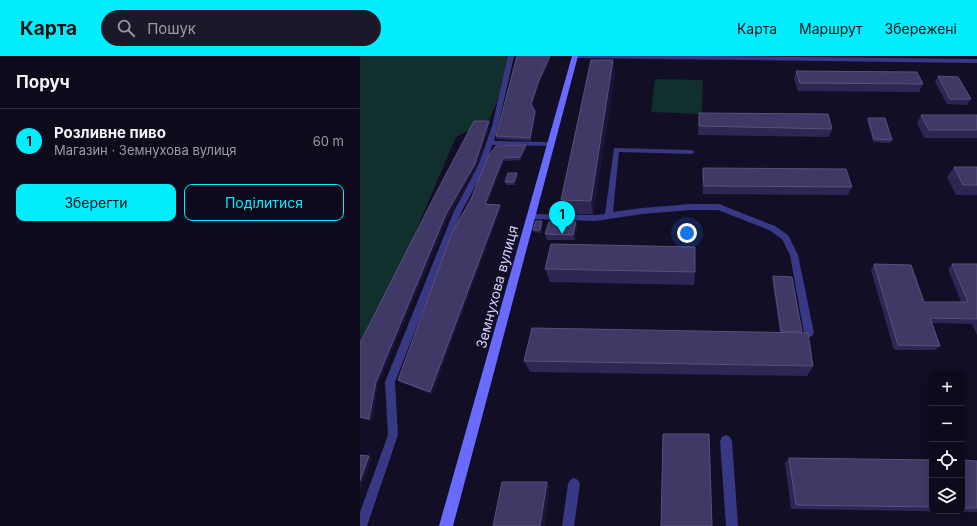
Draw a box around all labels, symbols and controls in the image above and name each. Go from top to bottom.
search box [101,10,381,46]
text: Карта [20,17,77,40]
icon: search [115,17,137,39]
text: Пошук [147,19,196,38]
text: Карта [737,20,777,37]
text: Маршрут [799,20,863,37]
text: Збережені [885,20,957,37]
text: Поруч [16,72,70,92]
text: Розливне пиво [54,123,166,142]
text: 1 [26,133,32,149]
text: 60 m [313,133,344,149]
text: Магазин · Земнухова вулиця [54,142,237,158]
button: Зберегти [16,184,176,221]
button: Поділитися [184,184,344,221]
pin: 1 [549,201,575,234]
street label: Земнухова вулиця [472,223,521,350]
your location [677,223,697,243]
map controls [929,370,965,514]
button: + [929,370,965,406]
button: − [929,406,965,442]
button: locate [929,442,965,478]
button: layers [929,478,965,514]

